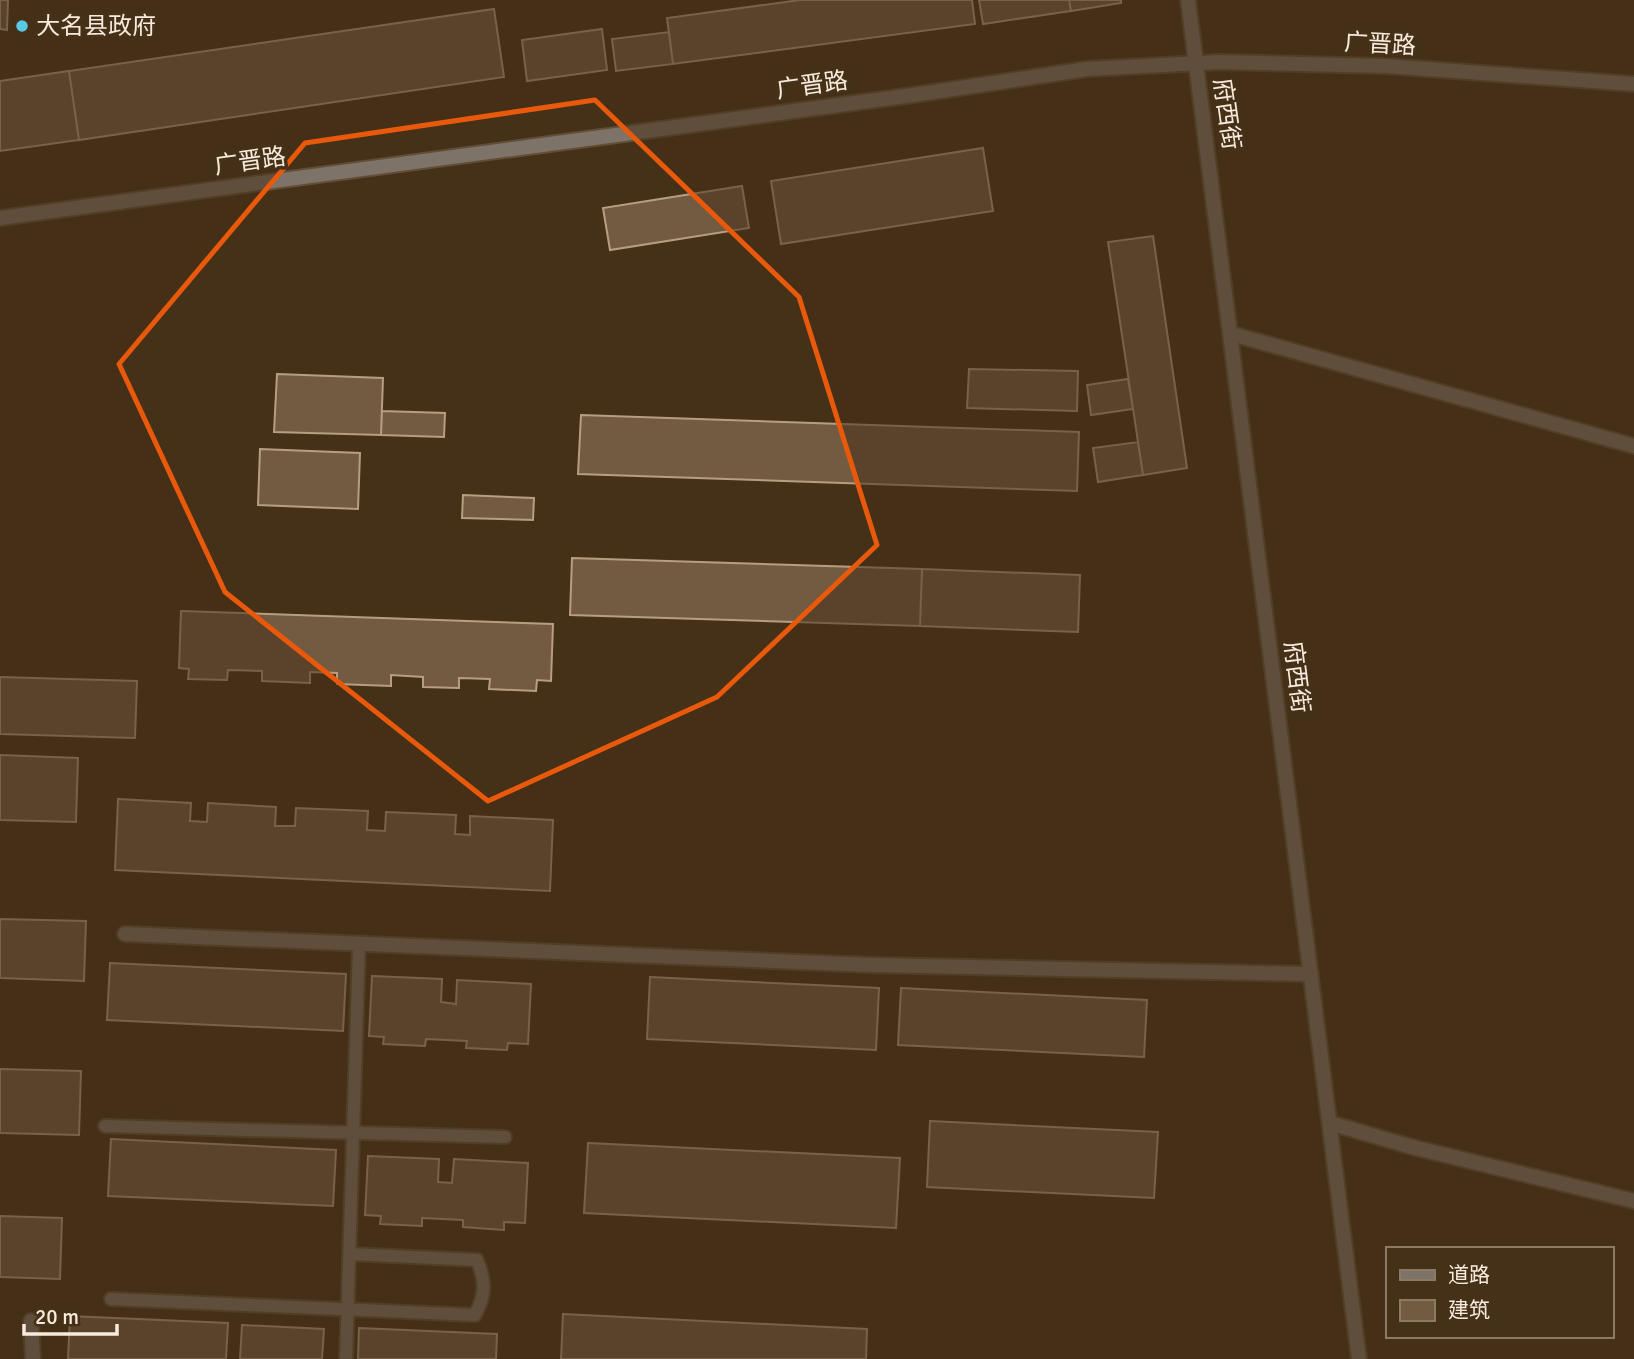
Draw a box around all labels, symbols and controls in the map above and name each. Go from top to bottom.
place label: 大名县政府 [36,11,156,41]
marker: 大名县政府 [14,18,30,34]
street label: 广晋路 [1343,27,1417,61]
street label: 广晋路 [774,65,850,105]
street label: 府西街 [1207,76,1247,152]
street label: 广晋路 [212,141,288,181]
street label: 府西街 [1278,639,1316,715]
legend [1386,1247,1613,1338]
text: 道路 [1448,1262,1490,1288]
scale bar [24,1292,117,1336]
text: 建筑 [1448,1297,1490,1323]
text: 20 m [35,1304,79,1330]

